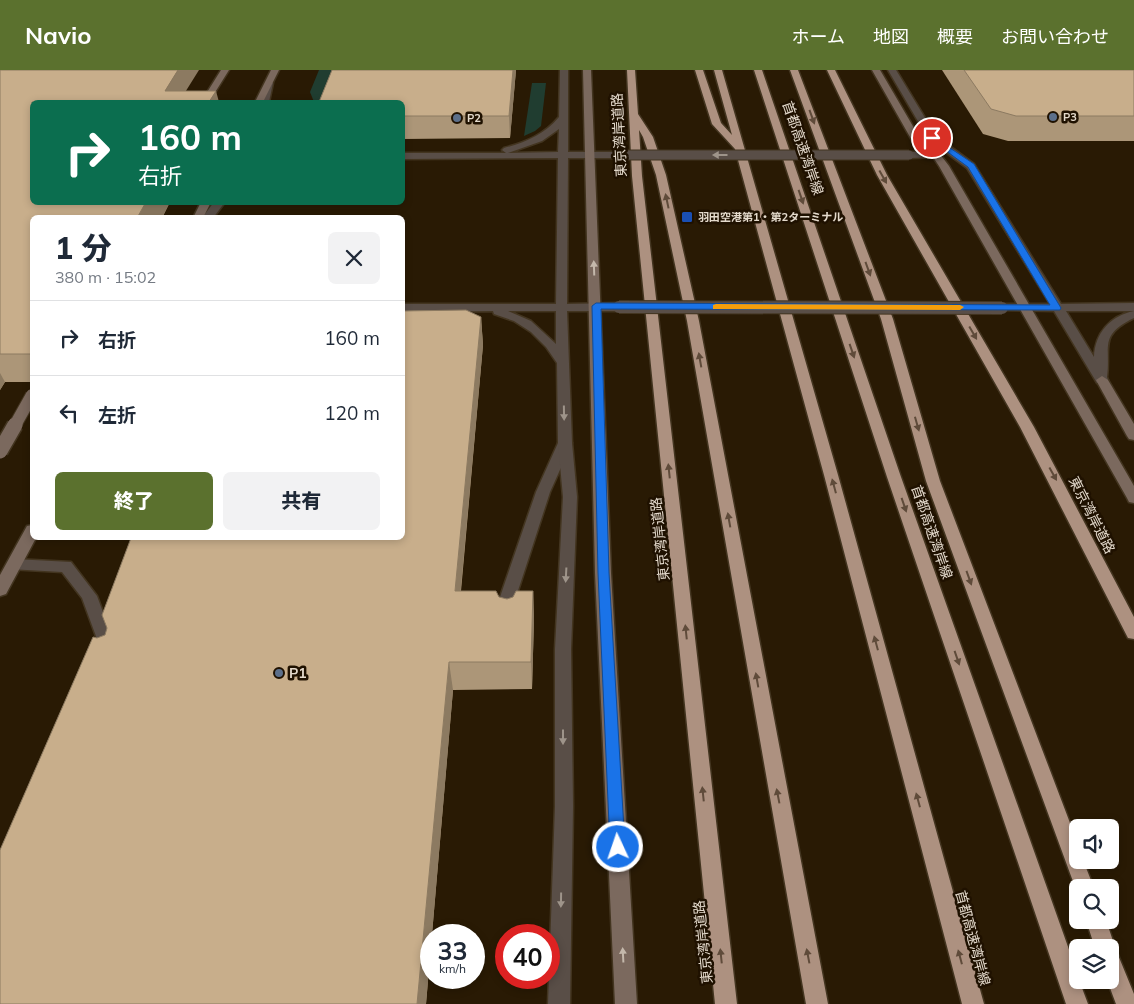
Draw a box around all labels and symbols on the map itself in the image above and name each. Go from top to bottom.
street label: 東京湾岸道路 [608,93,630,177]
street label: 首都高速湾岸線 [779,99,827,197]
one-way arrow [808,110,816,125]
place label: P3 [1063,110,1077,124]
place label: P2 [467,111,481,125]
marker: P3 [1047,111,1059,123]
marker: P2 [451,112,463,124]
pin [911,117,953,159]
one-way arrow [712,151,728,159]
one-way arrow [879,169,887,184]
one-way arrow [797,189,805,204]
one-way arrow [662,193,670,209]
marker: 羽田空港第1・第2ターミナル [680,210,694,224]
place label: 羽田空港第1・第2ターミナル [698,210,843,224]
one-way arrow [590,260,598,276]
one-way arrow [865,262,873,276]
one-way arrow [968,326,977,339]
one-way arrow [849,343,856,358]
one-way arrow [696,353,704,368]
one-way arrow [561,405,569,421]
one-way arrow [913,417,921,432]
one-way arrow [665,462,673,478]
one-way arrow [1049,467,1057,481]
street label: 東京湾岸道路 [1065,473,1119,557]
one-way arrow [830,479,838,494]
street label: 首都高速湾岸線 [908,483,956,581]
street label: 東京湾岸道路 [647,496,673,582]
one-way arrow [901,497,908,512]
one-way arrow [724,512,732,528]
one-way arrow [562,567,570,583]
one-way arrow [965,571,973,586]
one-way arrow [682,624,690,640]
one-way arrow [872,635,880,651]
one-way arrow [954,651,961,666]
place label: P1 [289,664,307,682]
marker: P1 [273,667,285,679]
one-way arrow [753,672,761,688]
one-way arrow [559,730,567,746]
one-way arrow [699,786,707,802]
one-way arrow [774,788,782,804]
one-way arrow [914,792,922,808]
position arrow [591,820,643,872]
street label: 首都高速湾岸線 [952,888,994,988]
one-way arrow [557,892,565,908]
street label: 東京湾岸道路 [690,899,716,985]
speed limit sign: 40 [495,924,560,989]
one-way arrow [619,947,627,963]
one-way arrow [717,947,725,963]
one-way arrow [804,948,812,964]
one-way arrow [956,949,964,964]

